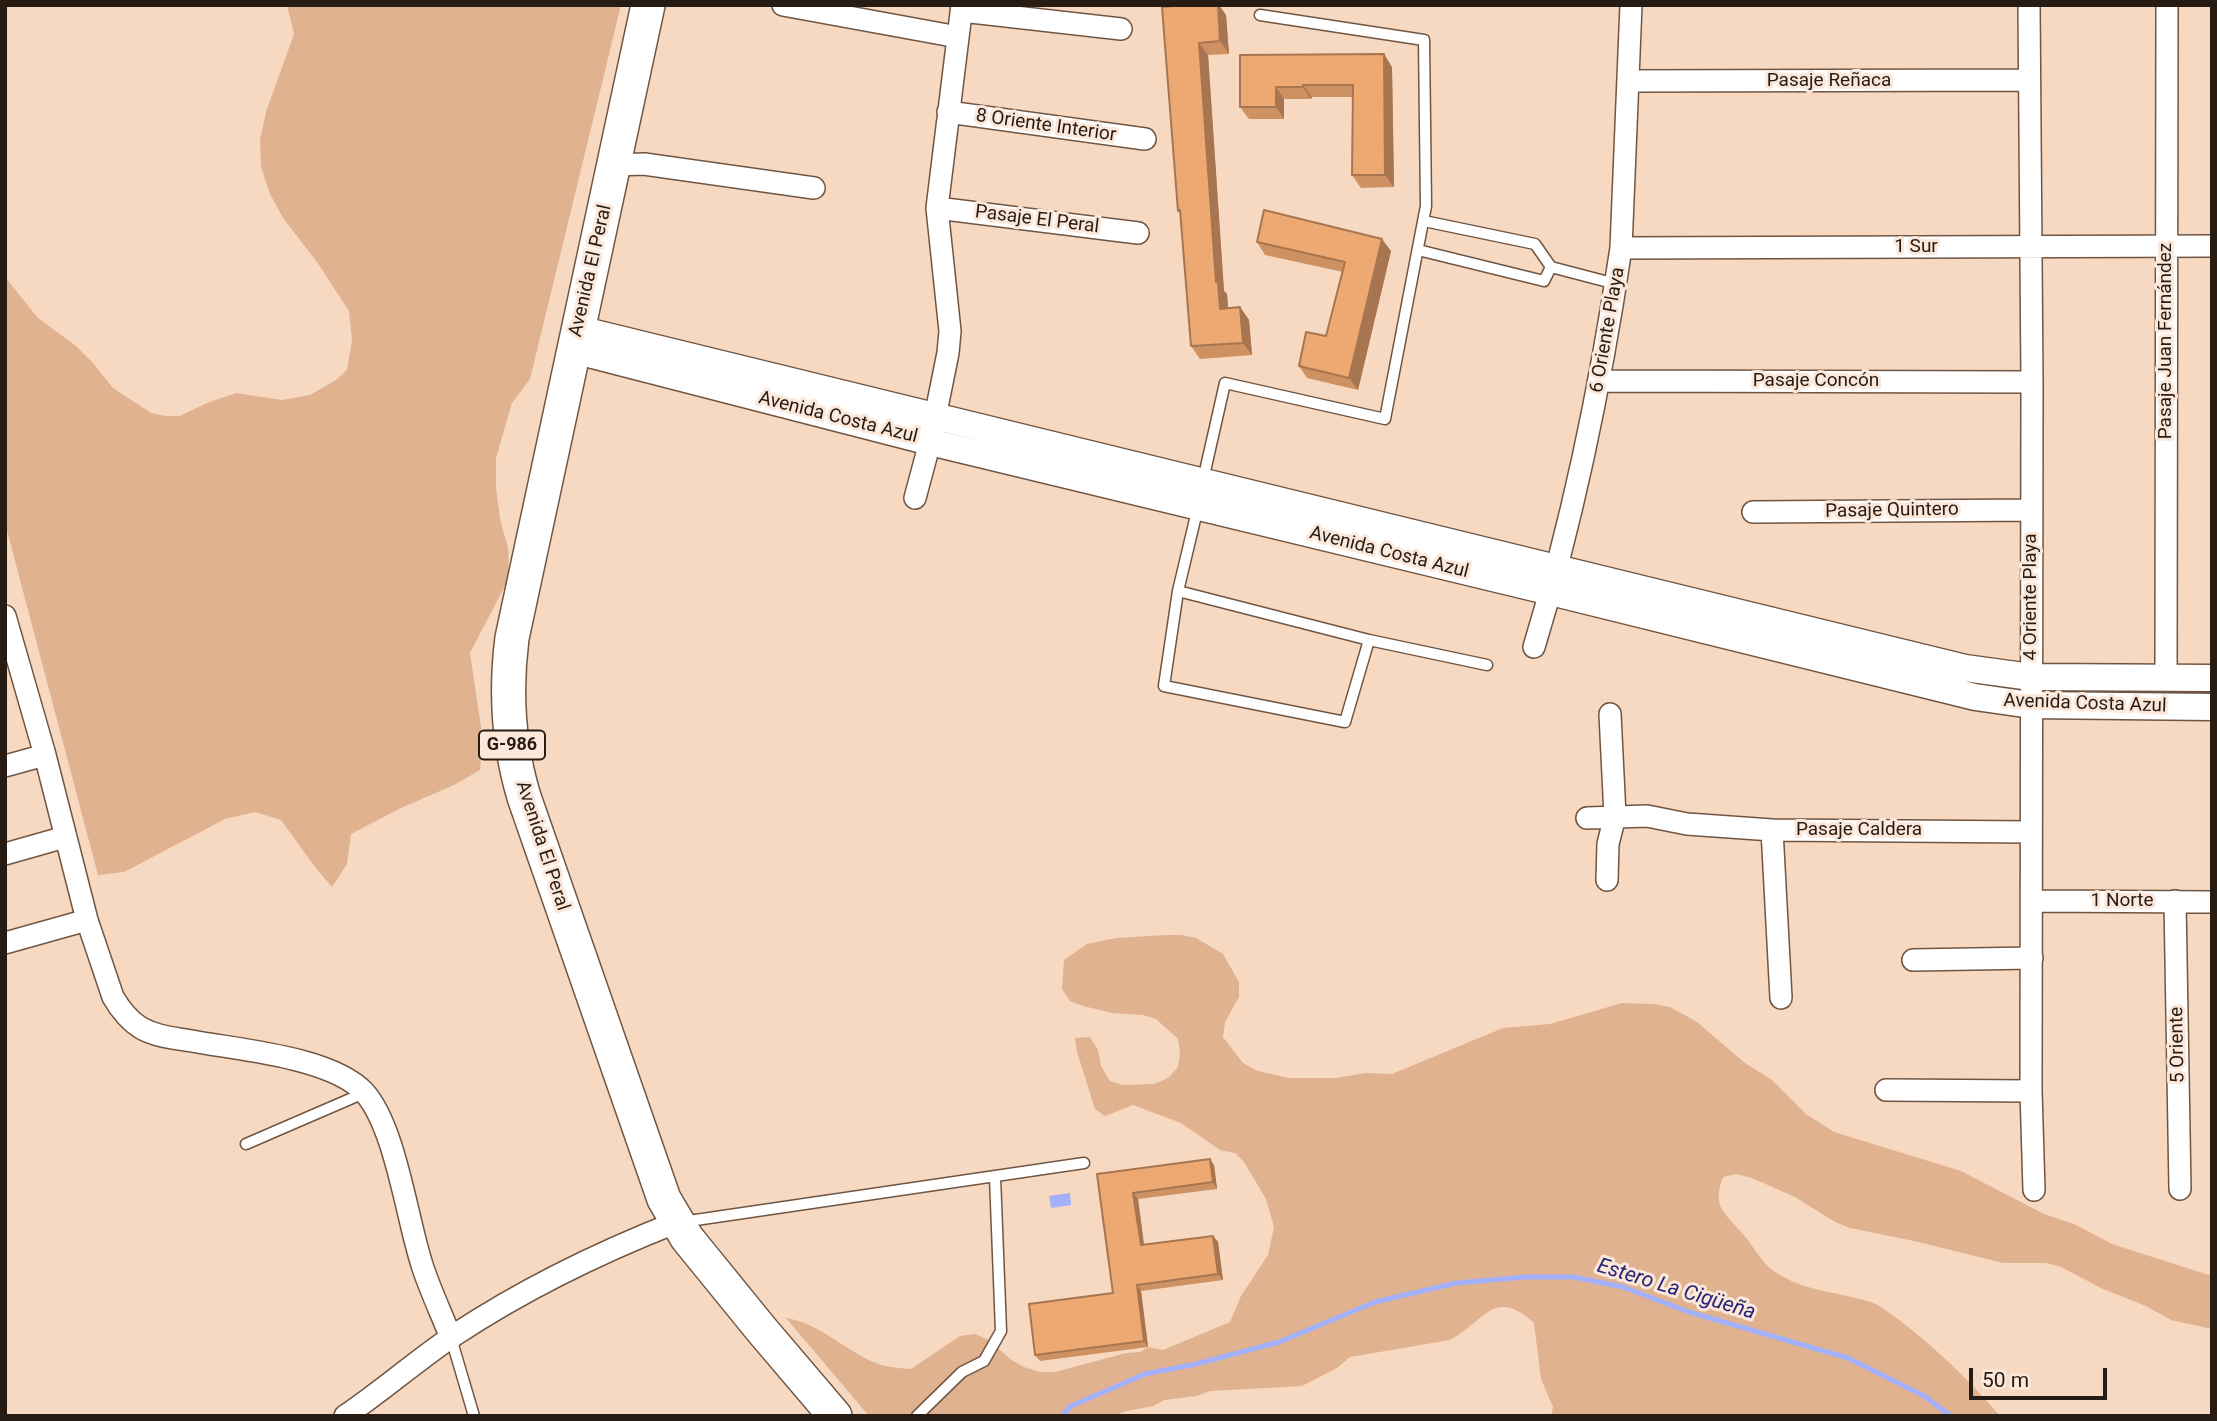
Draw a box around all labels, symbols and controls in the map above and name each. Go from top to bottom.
street label: Pasaje Reñaca [1767,70,1891,92]
street label: 8 Oriente Interior [974,105,1118,147]
street label: Pasaje El Peral [974,201,1100,239]
street label: Avenida El Peral [565,203,617,339]
street label: 1 Sur [1894,236,1938,258]
street label: Pasaje Juan Fernández [2155,243,2177,439]
street label: 6 Oriente Playa [1586,265,1630,395]
street label: Pasaje Concón [1753,370,1879,392]
street label: Avenida Costa Azul [756,387,920,449]
street label: Pasaje Quintero [1825,498,1959,524]
street label: Avenida Costa Azul [1307,522,1471,584]
street label: 4 Oriente Playa [2020,533,2042,661]
street label: Avenida Costa Azul [2003,690,2167,718]
road number: G-986 [479,730,545,760]
street label: Avenida El Peral [510,778,574,914]
street label: Pasaje Caldera [1796,819,1922,841]
street label: 1 Norte [2091,890,2153,912]
street label: 5 Oriente [2166,1007,2190,1083]
water label: Estero La Cigüeña [1594,1254,1758,1326]
scale bar [1972,1354,2110,1398]
text: 50 m [1982,1368,2029,1392]

